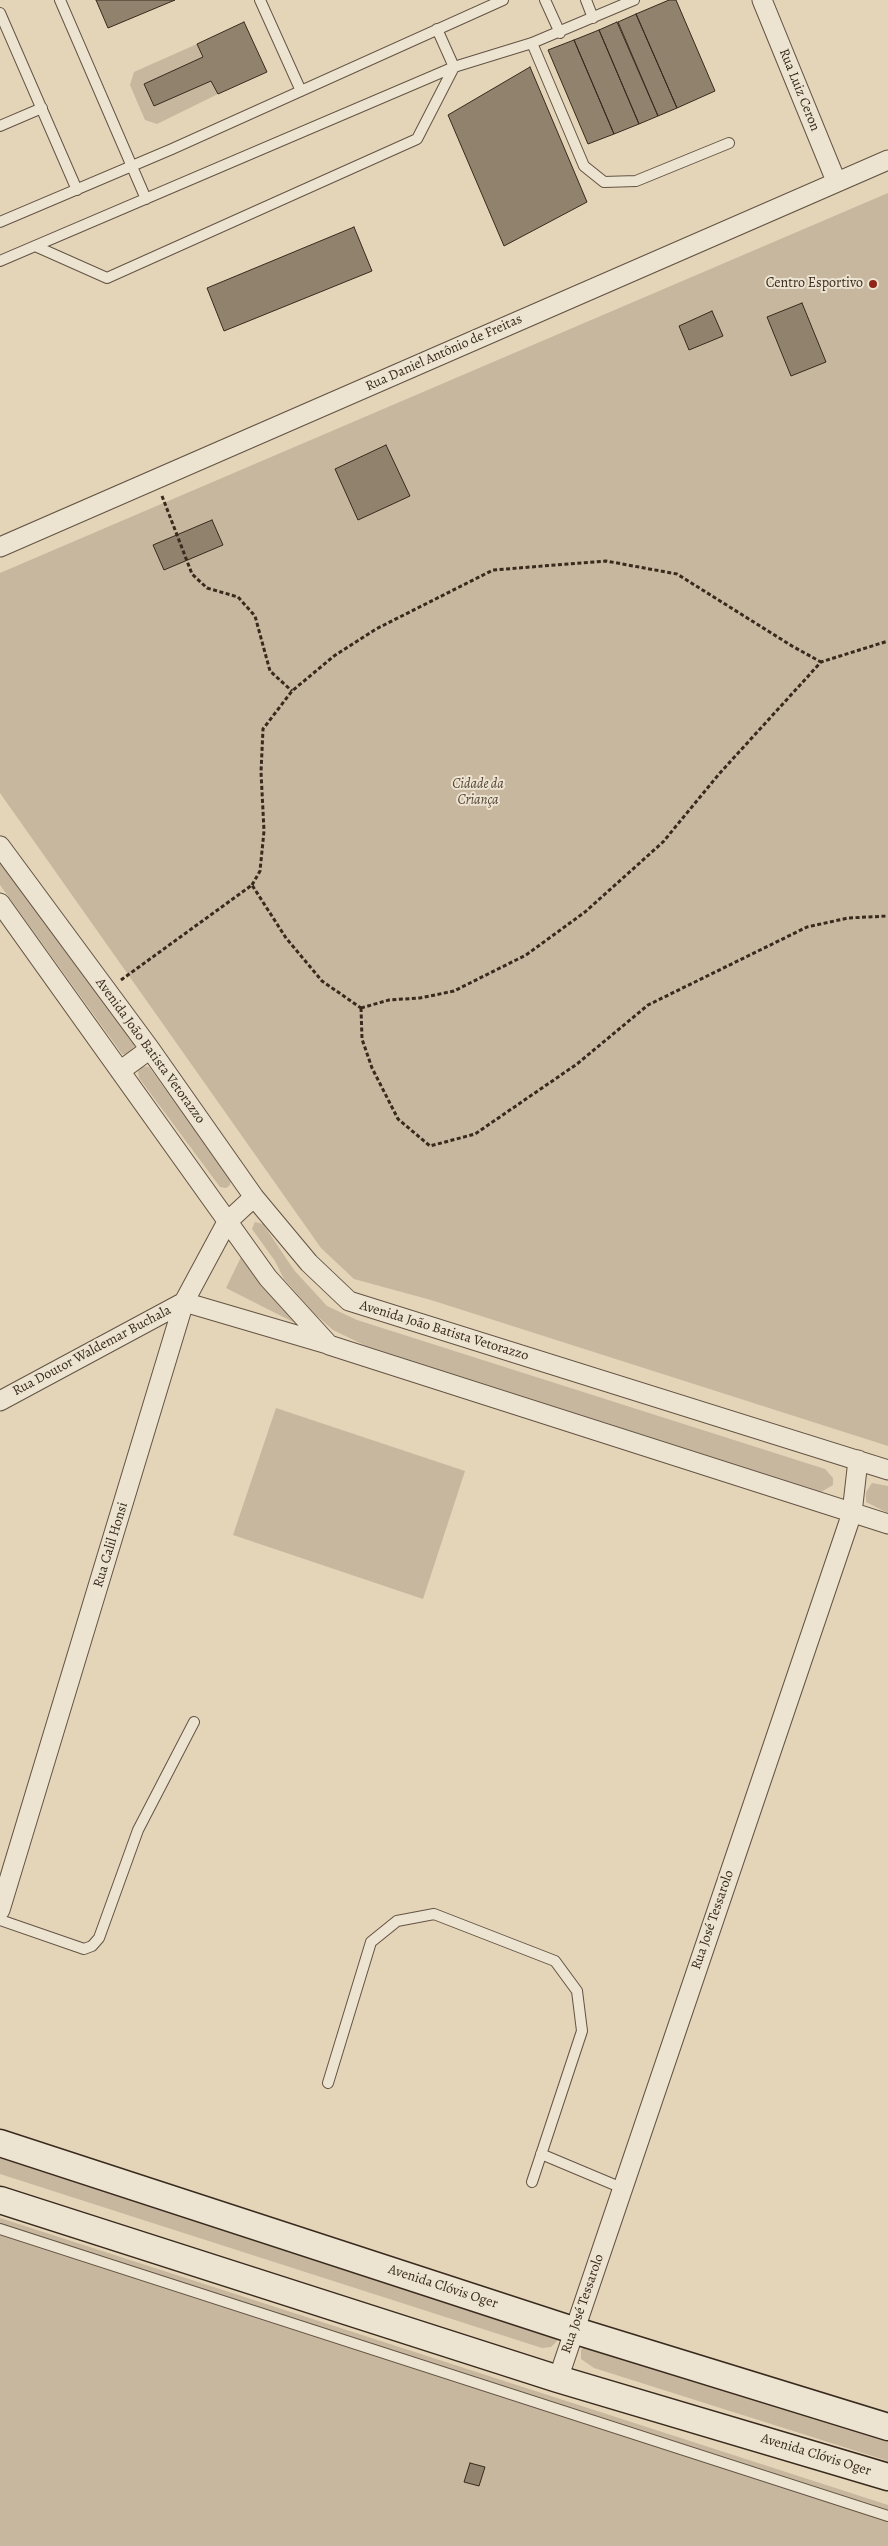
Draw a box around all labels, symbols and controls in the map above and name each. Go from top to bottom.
street label: Rua Luiz Ceron [775,46,823,134]
place label: Centro Esportivo [766,276,863,292]
marker: Centro Esportivo [867,278,879,290]
street label: Rua Daniel Antônio de Freitas [363,311,525,395]
park label: Cidade da Criança [452,777,504,810]
street label: Avenida João Batista Vetorazzo [92,975,208,1127]
street label: Avenida João Batista Vetorazzo [357,1297,531,1365]
street label: Rua Doutor Waldemar Buchala [10,1302,174,1400]
street label: Rua Calil Honsi [90,1500,132,1590]
street label: Rua José Tessarolo [688,1868,738,1972]
street label: Rua José Tessarolo [558,2252,608,2356]
street label: Avenida Clóvis Oger [386,2261,500,2313]
street label: Avenida Clóvis Oger [759,2430,873,2480]

